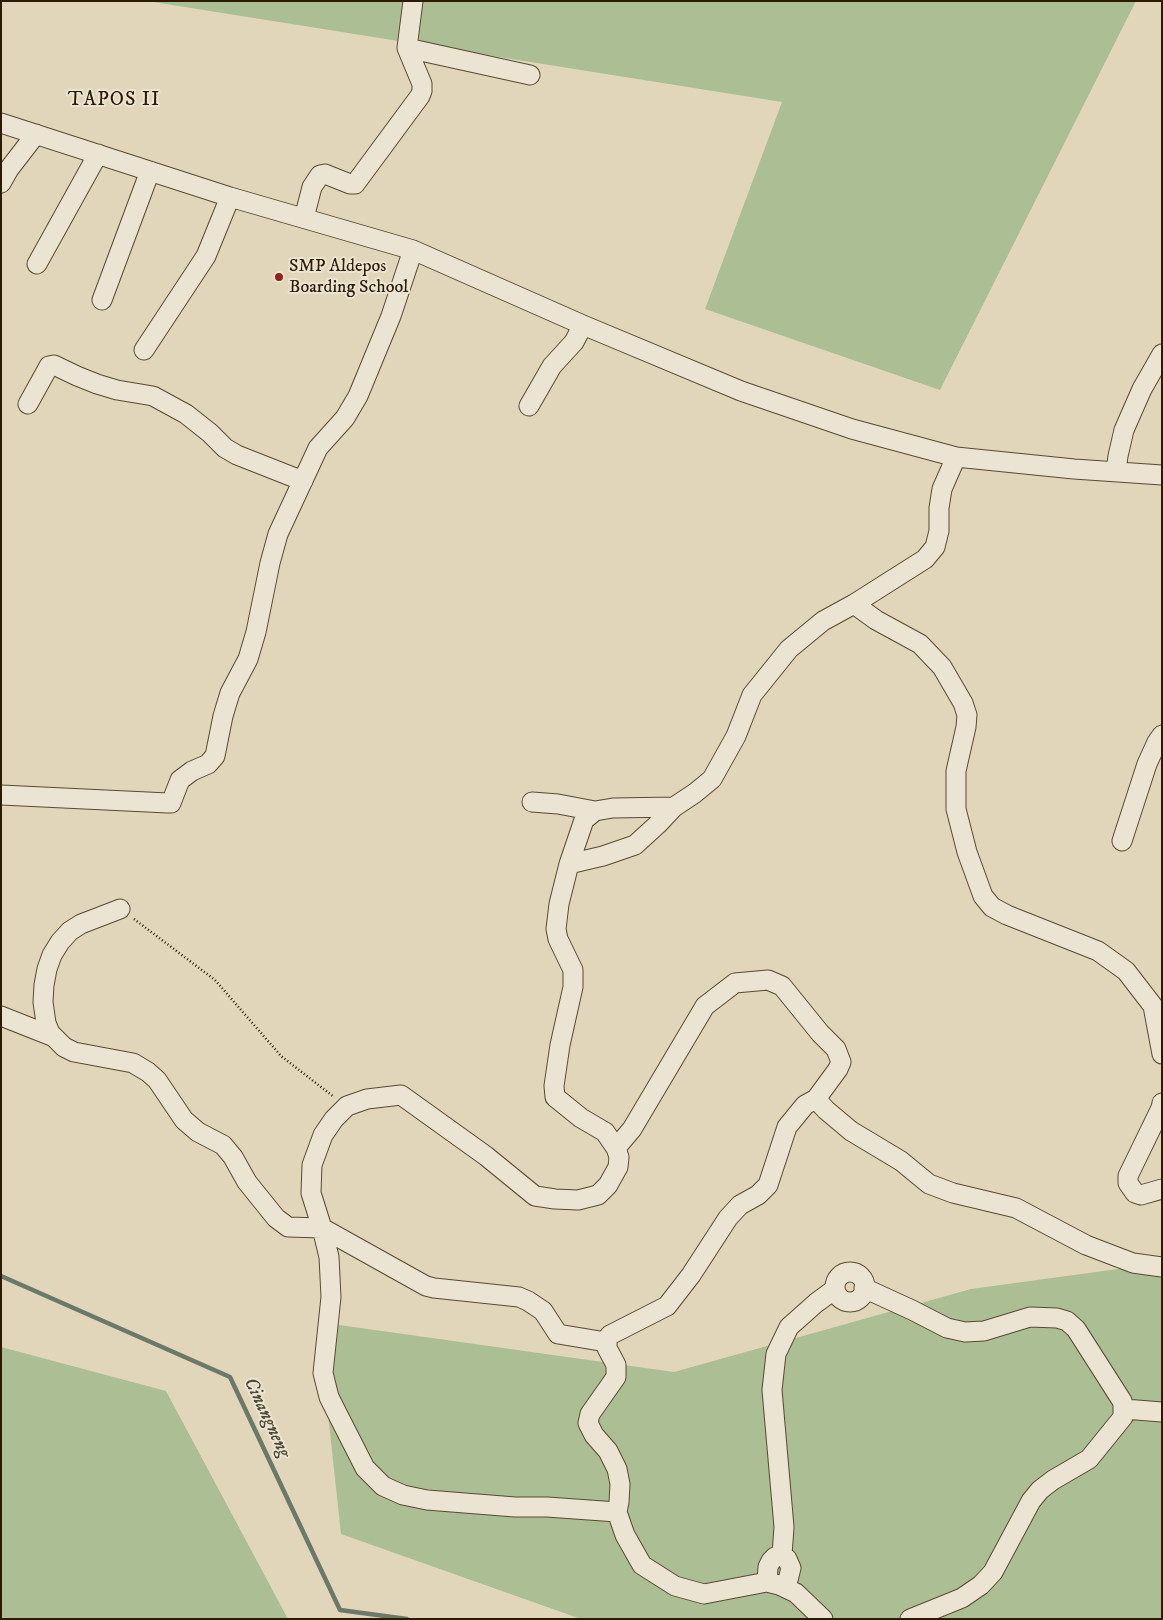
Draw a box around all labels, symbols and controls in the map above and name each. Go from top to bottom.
district label: TAPOS II [67,89,161,113]
place label: SMP Aldepos Boarding School [289,256,408,298]
marker: SMP Aldepos Boarding School [273,271,285,283]
water label: Cinangneng [238,1374,294,1462]

